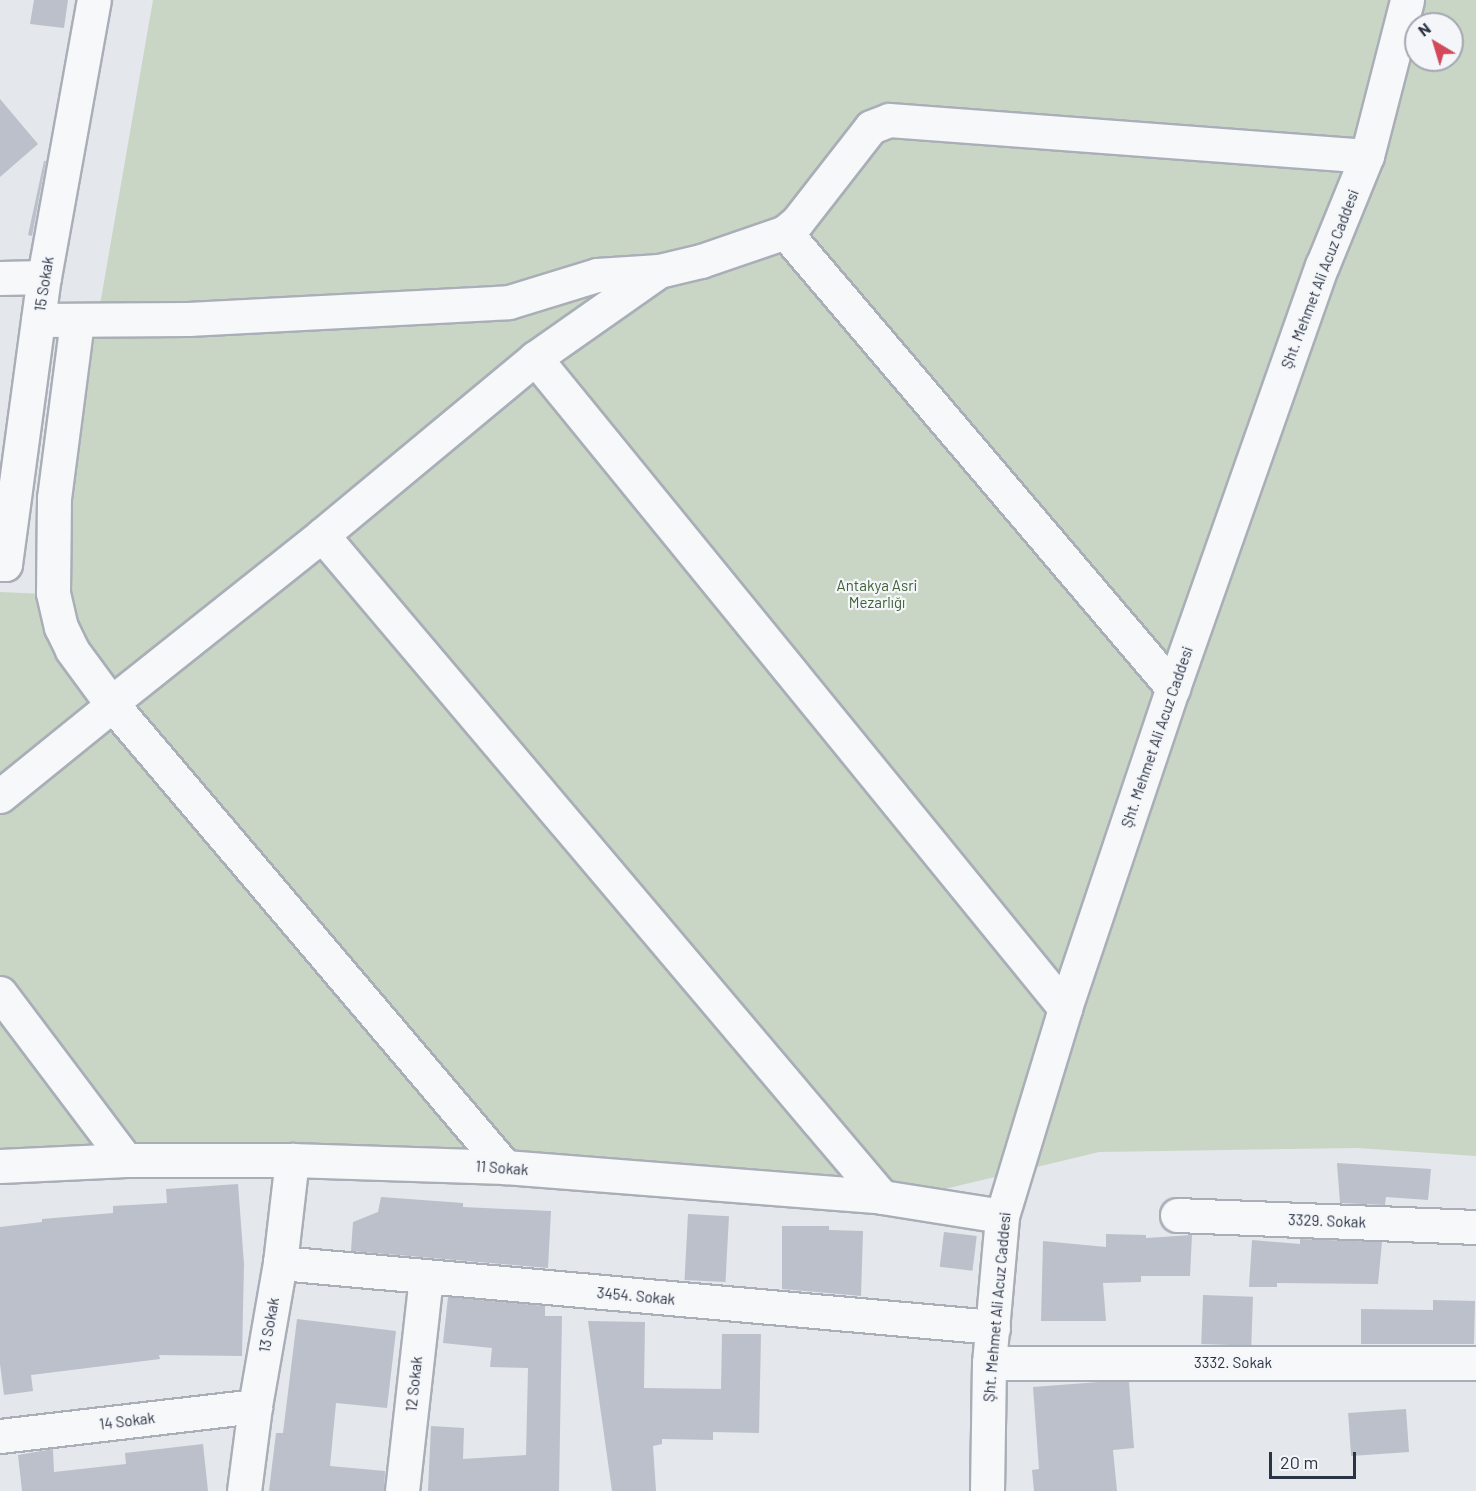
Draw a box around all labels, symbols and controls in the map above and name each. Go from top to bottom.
north arrow [1404,12,1464,72]
text: N [1414,18,1434,40]
street label: Şht. Mehmet Ali Acuz Caddesi [1277,187,1363,371]
street label: 15 Sokak [31,255,57,313]
park label: Antakya Asri Mezarlığı [837,576,917,611]
street label: Şht. Mehmet Ali Acuz Caddesi [1117,644,1197,830]
street label: 11 Sokak [475,1157,529,1179]
street label: Şht. Mehmet Ali Acuz Caddesi [980,1211,1014,1403]
street label: 3329. Sokak [1288,1211,1366,1231]
street label: 3454. Sokak [596,1284,676,1308]
street label: 13 Sokak [255,1296,283,1354]
street label: 3332. Sokak [1194,1354,1272,1372]
street label: 12 Sokak [402,1355,426,1413]
street label: 14 Sokak [98,1409,156,1433]
scale bar [1272,1440,1359,1478]
text: 20 m [1280,1451,1318,1473]

